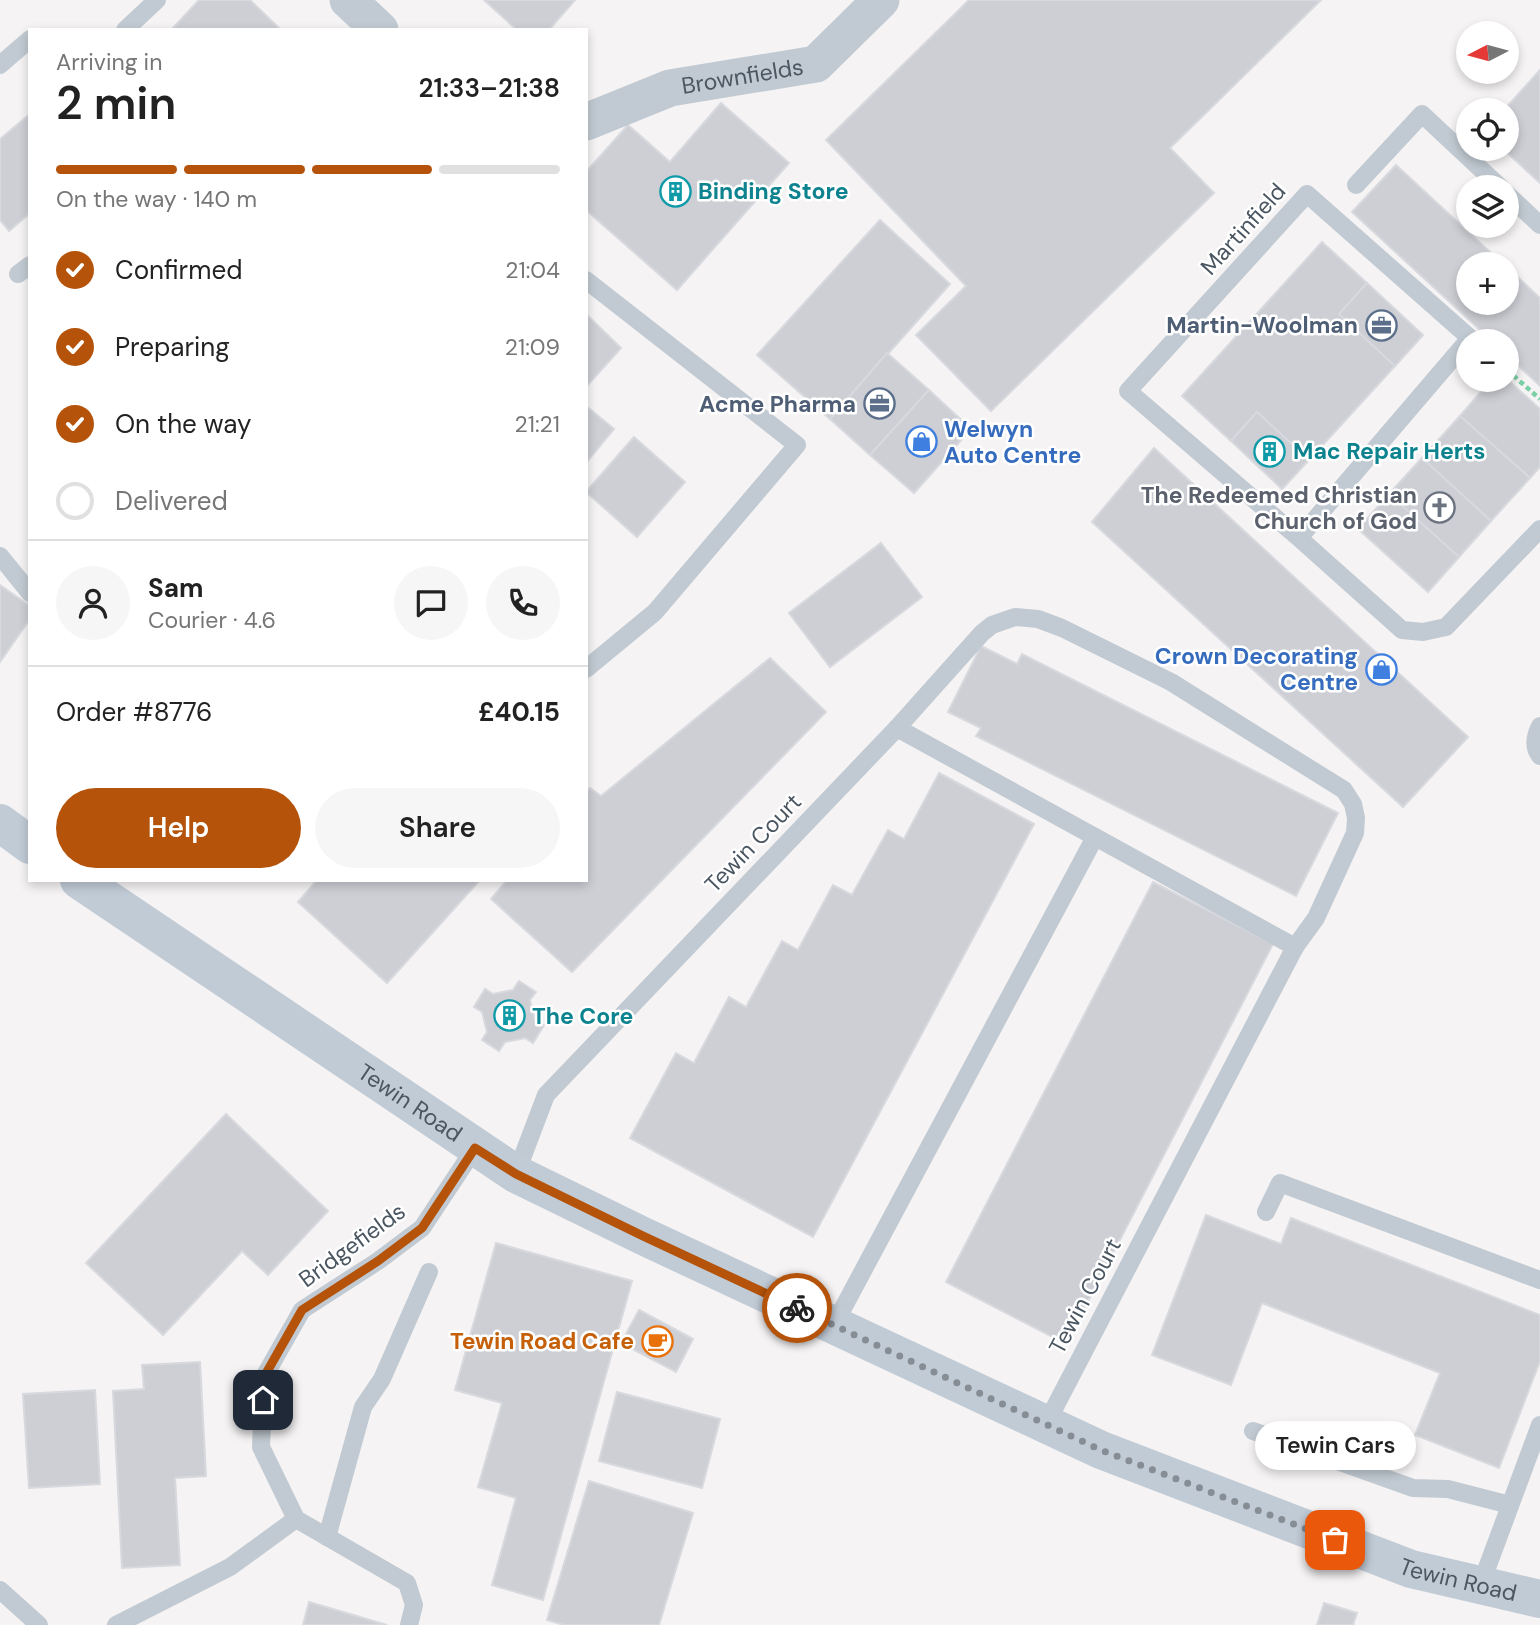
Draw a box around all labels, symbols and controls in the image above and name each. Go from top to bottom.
north arrow [1456,21,1519,84]
map controls [1456,21,1519,392]
text: Arriving in [56,47,162,77]
street label: Brownfields [679,51,806,101]
text: 21:33–21:38 [419,71,560,105]
text: 2 min [56,73,176,133]
button: locate [1456,98,1519,161]
building icon: Binding Store [658,174,692,208]
button: layers [1456,175,1519,238]
place label: Binding Store [698,176,849,206]
street label: Martinfield [1194,177,1292,281]
text: On the way · 140 m [56,184,257,214]
icon: check [56,251,94,289]
button: + [1456,252,1519,315]
text: Confirmed [115,253,242,287]
text: 21:04 [505,255,560,285]
office icon: Martin-Woolman [1364,308,1398,342]
place label: Martin-Woolman [1166,310,1358,340]
icon: check [56,328,94,366]
button: − [1456,329,1519,392]
text: Preparing [115,330,230,364]
text: 21:09 [505,332,560,362]
office icon: Acme Pharma [862,387,896,421]
place label: Acme Pharma [699,389,856,419]
icon: check [56,405,94,443]
text: On the way [115,407,251,441]
text: 21:21 [515,409,560,439]
place label: Welwyn Auto Centre [944,414,1081,470]
shop icon: Welwyn Auto Centre [904,425,938,459]
building icon: Mac Repair Herts [1253,434,1287,468]
place label: Mac Repair Herts [1293,436,1485,466]
place label: The Redeemed Christian Church of God [1141,480,1417,536]
text: Delivered [115,484,228,518]
church icon: The Redeemed Christian Church of God [1423,491,1457,525]
button: person [56,566,130,640]
button: chat [394,566,468,640]
button: phone [486,566,560,640]
text: Sam [148,571,203,605]
text: Courier · 4.6 [148,605,276,635]
place label: Crown Decorating Centre [1155,641,1358,697]
shop icon: Crown Decorating Centre [1364,652,1398,686]
text: Order #8776 [56,695,212,729]
text: £40.15 [478,695,560,729]
street label: Tewin Court [698,787,808,899]
button: Help [56,788,301,868]
button: Share [315,788,560,868]
building icon: The Core [492,999,526,1033]
place label: The Core [532,1001,633,1031]
street label: Tewin Road [352,1057,468,1149]
street label: Bridgefields [293,1196,411,1294]
street label: Tewin Court [1042,1233,1128,1359]
courier [762,1273,832,1343]
icon: bike [778,1289,816,1327]
cafe icon: Tewin Road Cafe [640,1324,674,1358]
place label: Tewin Road Cafe [450,1326,634,1356]
pin [233,1370,293,1430]
icon: home [244,1381,282,1419]
callout: Tewin Cars [1254,1421,1416,1470]
text: Tewin Cars [1276,1430,1395,1460]
pin [1305,1510,1365,1570]
icon: bag [1316,1521,1354,1559]
street label: Tewin Road [1395,1551,1520,1608]

